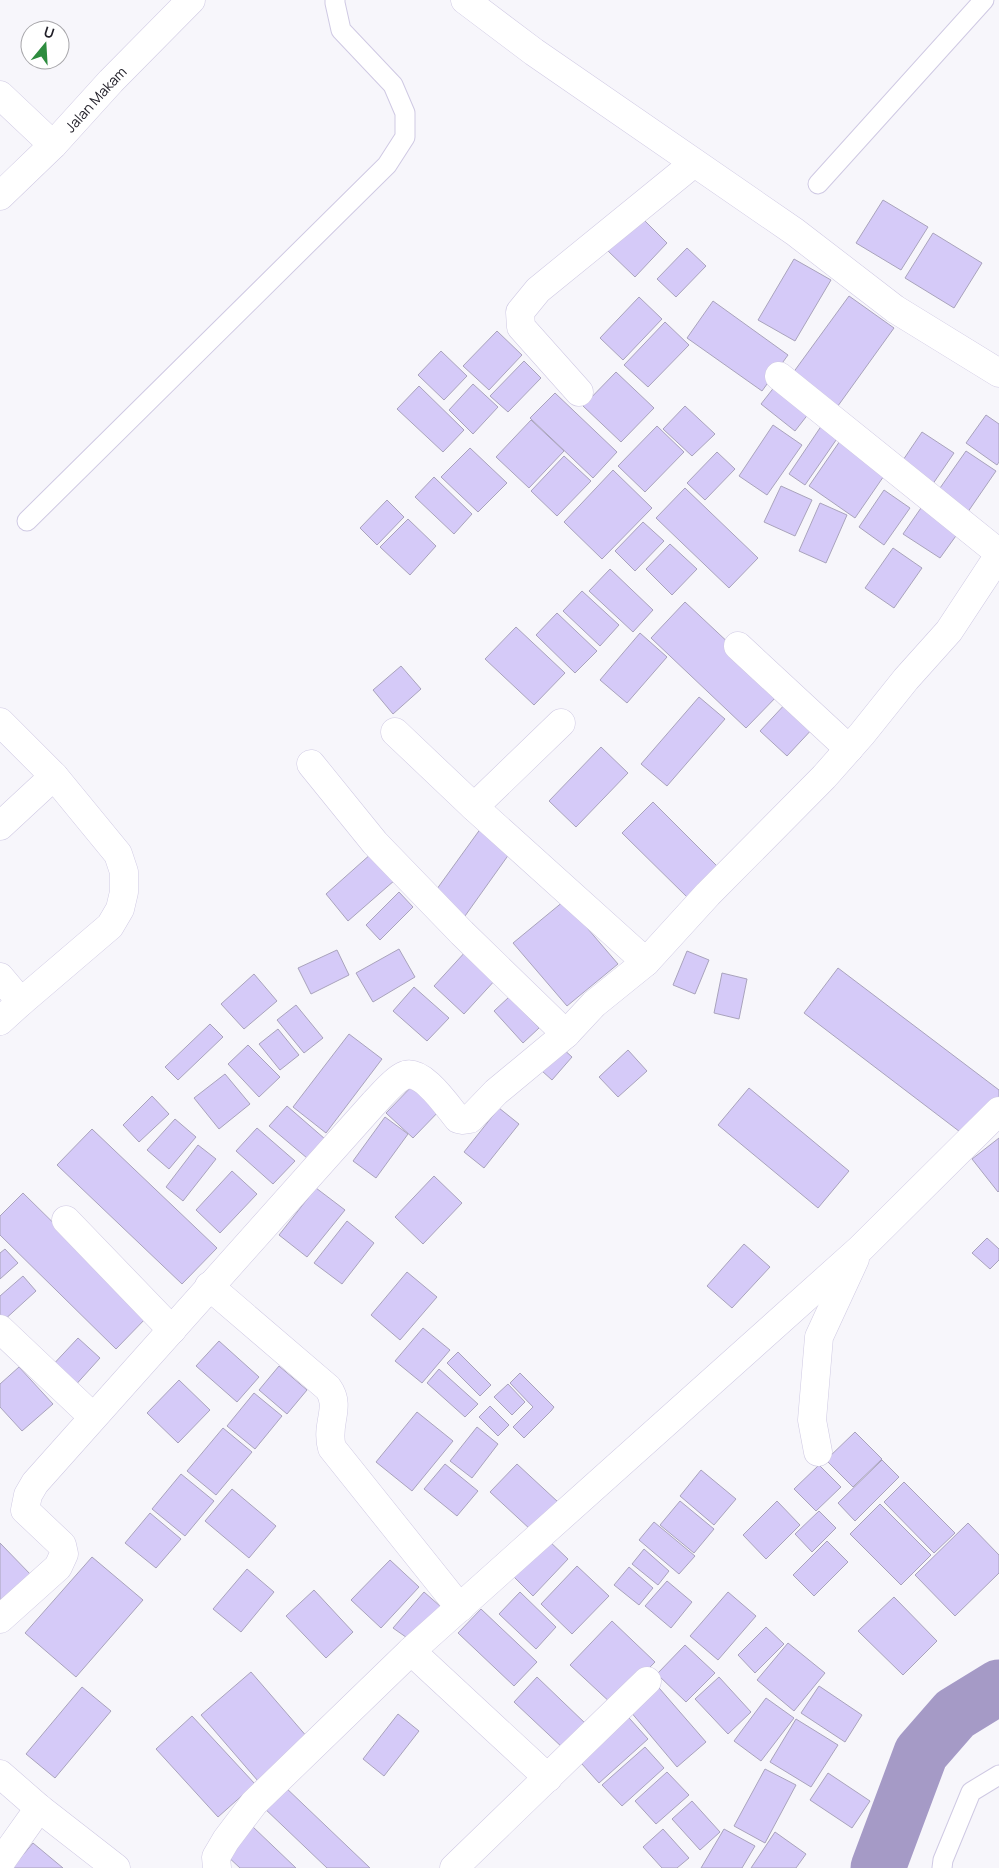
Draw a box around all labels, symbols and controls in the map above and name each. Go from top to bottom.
north arrow [20,20,70,70]
text: U [41,22,57,43]
street label: Jalan Makam [60,62,130,136]

